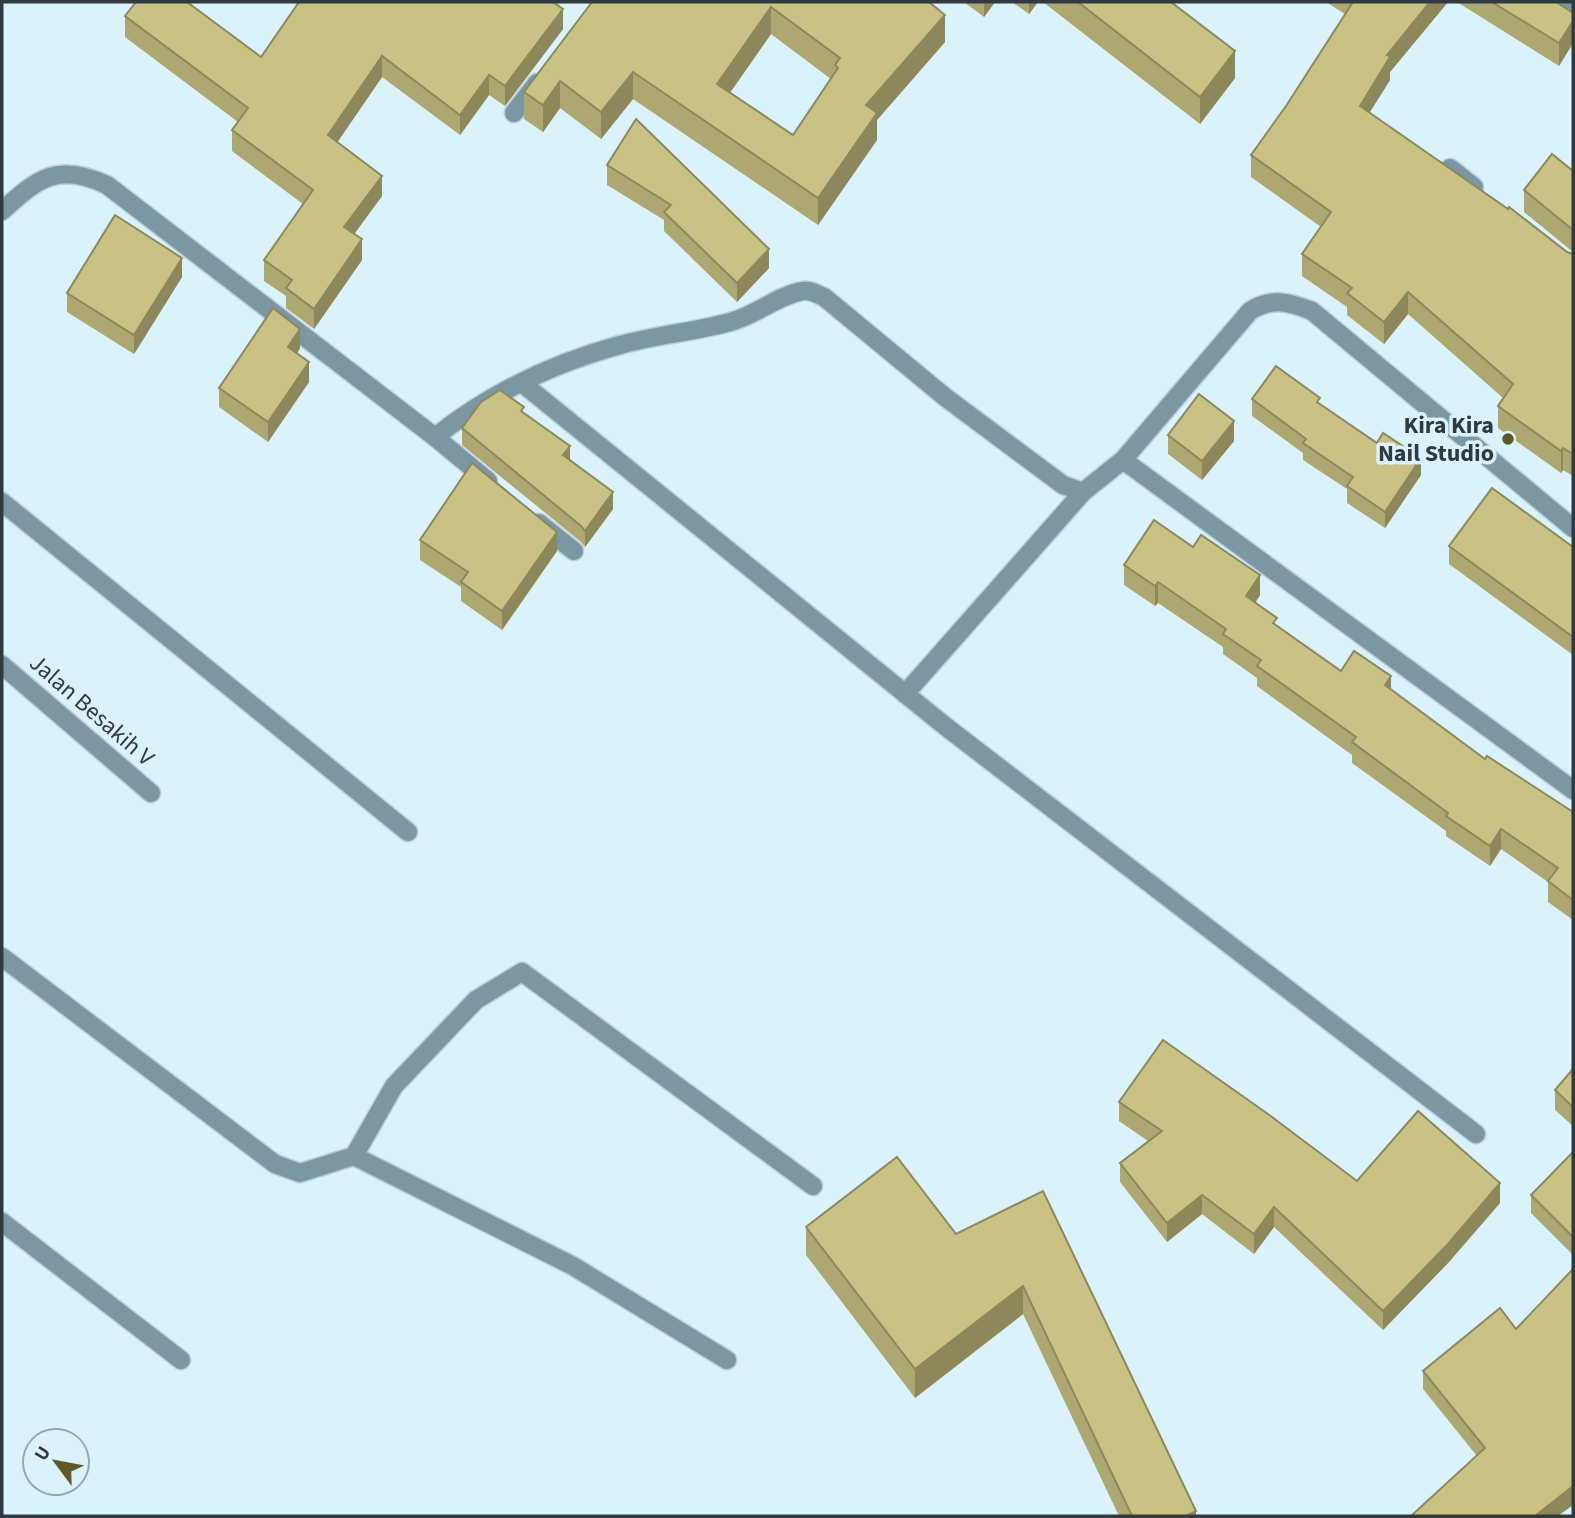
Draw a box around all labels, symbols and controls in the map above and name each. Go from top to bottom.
place label: Kira Kira Nail Studio [1378,408,1494,471]
marker: Kira Kira Nail Studio [1500,431,1516,447]
street label: Jalan Besakih V [21,646,162,775]
north arrow [21,1427,91,1497]
text: U [28,1441,58,1466]

